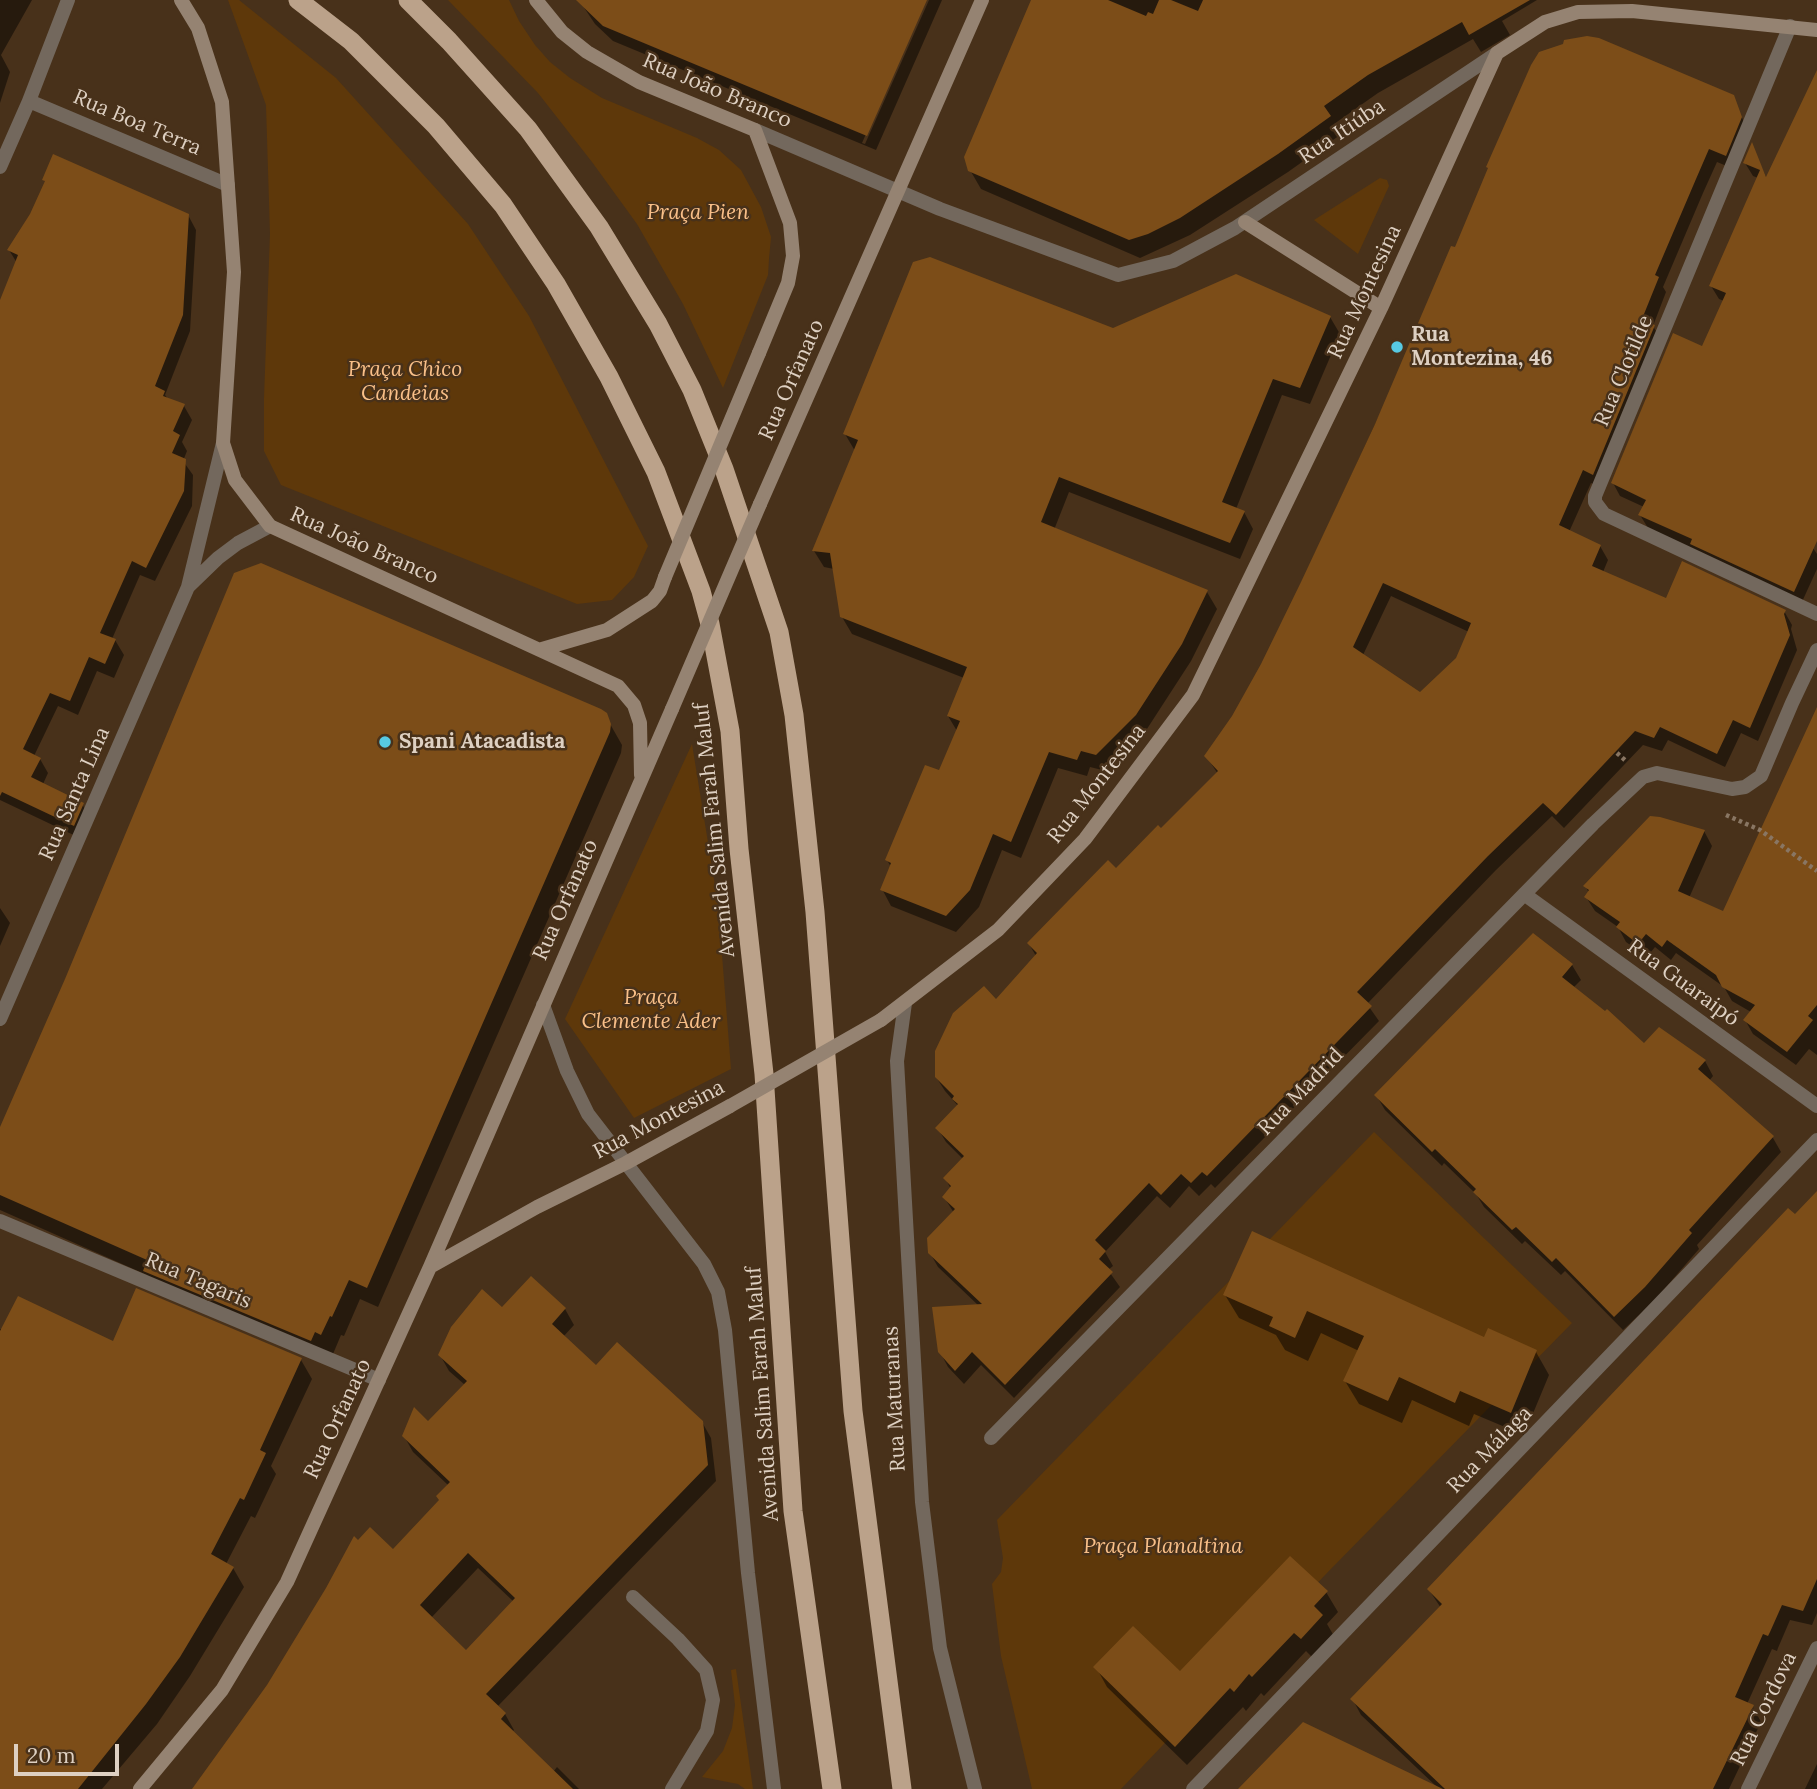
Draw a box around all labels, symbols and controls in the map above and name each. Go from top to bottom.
street label: Rua João Branco [639,48,795,134]
street label: Rua Boa Terra [69,85,205,161]
street label: Rua Itiúba [1294,94,1390,170]
park label: Praça Pien [647,200,749,226]
street label: Rua Montesina [1323,221,1407,363]
street label: Rua Clotilde [1589,312,1659,430]
street label: Rua Orfanato [754,316,830,444]
place label: Rua Montezina, 46 [1411,322,1552,372]
marker: Rua Montezina, 46 [1389,339,1405,355]
park label: Praça Chico Candeias [348,357,462,407]
street label: Rua João Branco [286,502,442,590]
street label: Avenida Salim Farah Maluf [689,702,741,958]
street label: Rua Montesina [1043,719,1151,849]
street label: Rua Santa Lina [34,723,116,865]
place label: Spani Atacadista [399,729,565,755]
marker: Spani Atacadista [377,734,393,750]
street label: Rua Orfanato [528,836,604,964]
street label: Rua Guaraipó [1622,934,1744,1032]
park label: Praça Clemente Ader [581,985,721,1035]
street label: Rua Madrid [1253,1043,1349,1141]
street label: Rua Montesina [589,1075,729,1165]
street label: Rua Tagaris [141,1247,255,1315]
street label: Avenida Salim Farah Maluf [742,1266,784,1522]
street label: Rua Maturanas [879,1326,911,1472]
street label: Rua Orfanato [299,1355,377,1483]
street label: Rua Málaga [1442,1401,1538,1499]
park label: Praça Planaltina [1083,1534,1243,1560]
street label: Rua Cordova [1726,1648,1802,1770]
scale bar [18,1730,122,1774]
text: 20 m [27,1742,76,1769]

